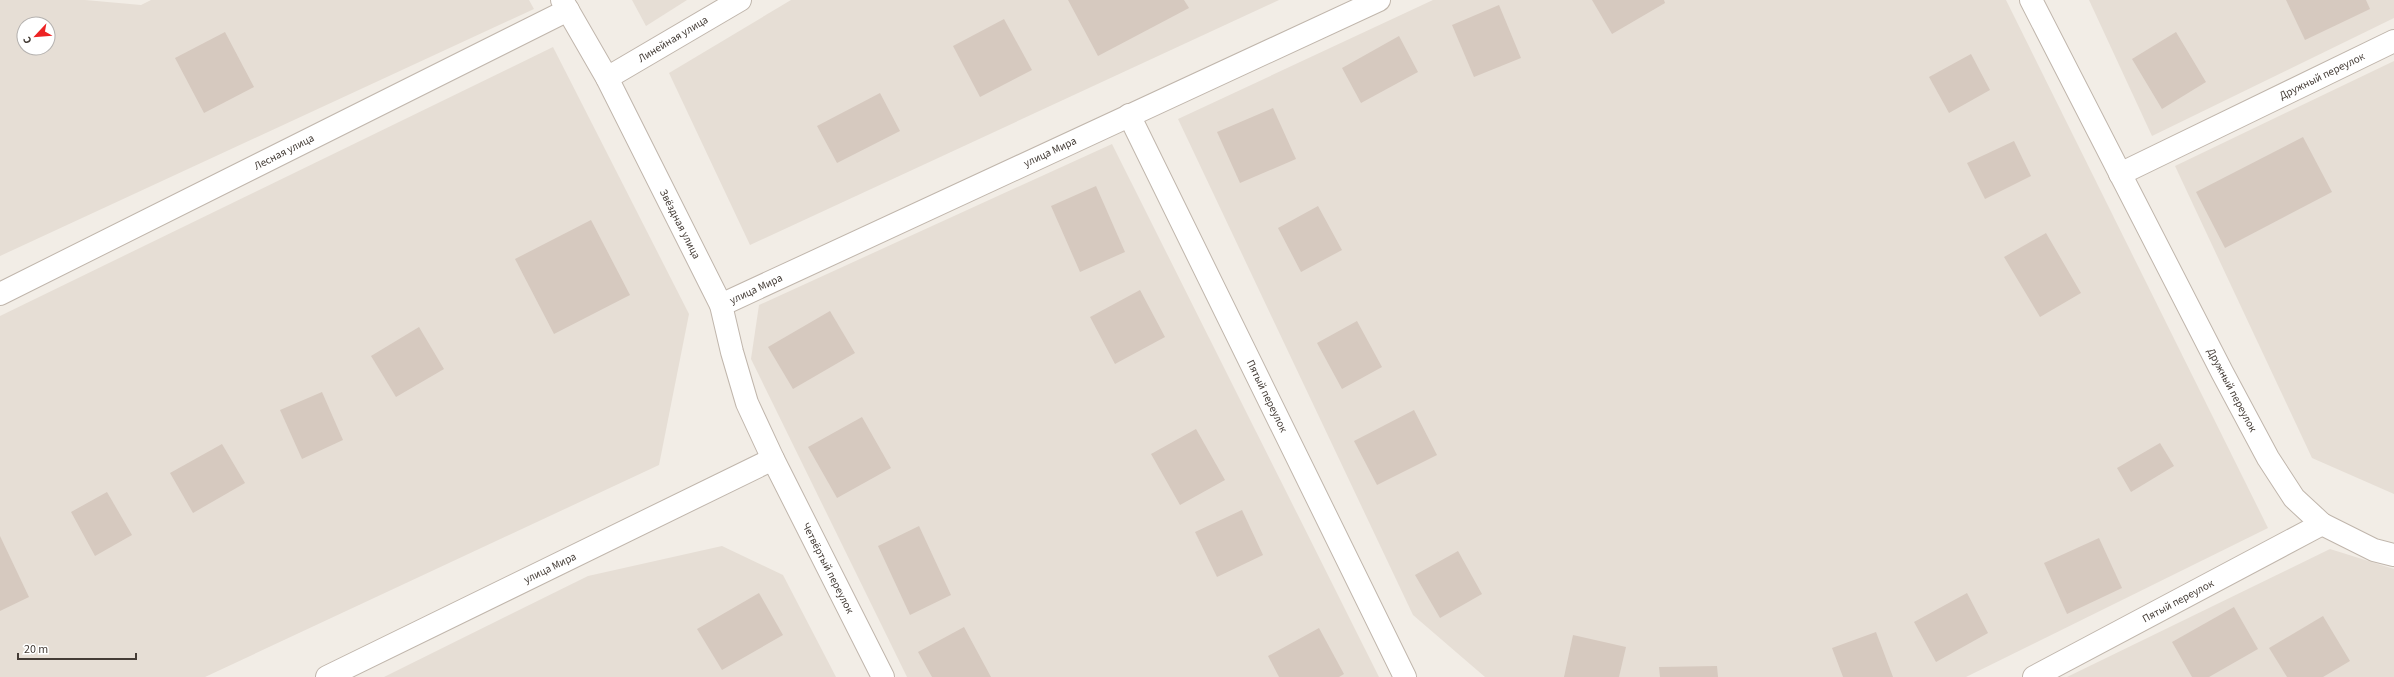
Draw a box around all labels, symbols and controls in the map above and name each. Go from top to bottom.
street label: Линейная улица [635,12,711,66]
north arrow [16,16,56,56]
text: С [19,33,36,46]
street label: Дружный переулок [2277,49,2368,103]
street label: Лесная улица [251,130,317,174]
street label: улица Мира [1021,133,1079,171]
street label: Звёздная улица [656,187,704,261]
street label: улица Мира [727,270,785,308]
street label: Дружный переулок [2203,345,2261,435]
street label: Пятый переулок [1243,357,1291,435]
street label: Четвёртый переулок [799,520,858,617]
street label: улица Мира [521,549,579,587]
street label: Пятый переулок [2140,576,2217,626]
scale bar [18,635,136,661]
text: 20 m [24,641,48,658]

